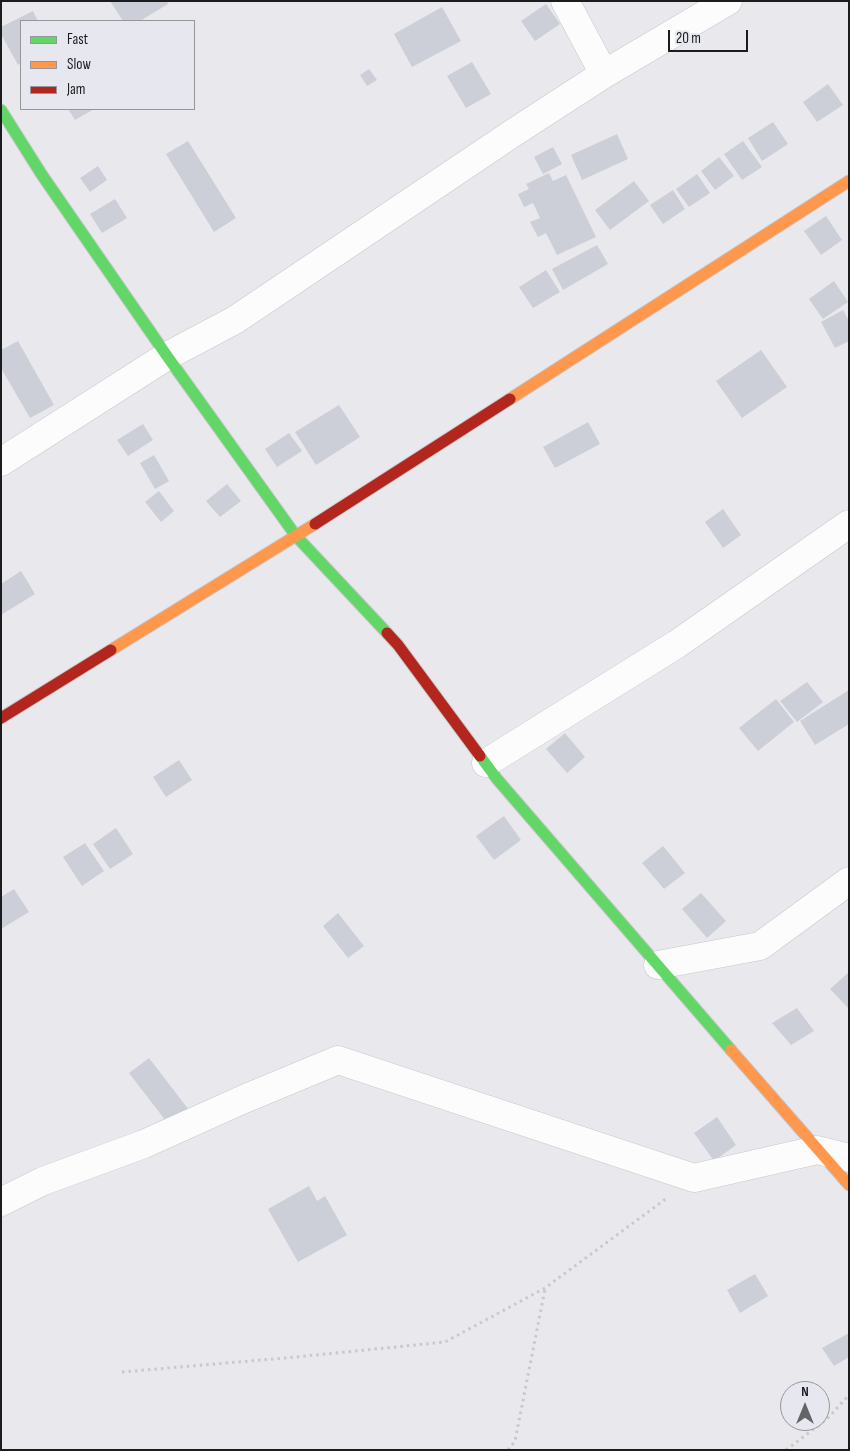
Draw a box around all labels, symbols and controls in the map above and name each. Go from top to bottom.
legend [20,20,195,110]
scale bar [670,20,750,52]
text: 20 m [676,29,701,48]
text: Fast [67,30,88,49]
text: Slow [67,55,91,74]
text: Jam [67,80,85,99]
north arrow [780,1381,830,1431]
text: N [801,1383,809,1400]

